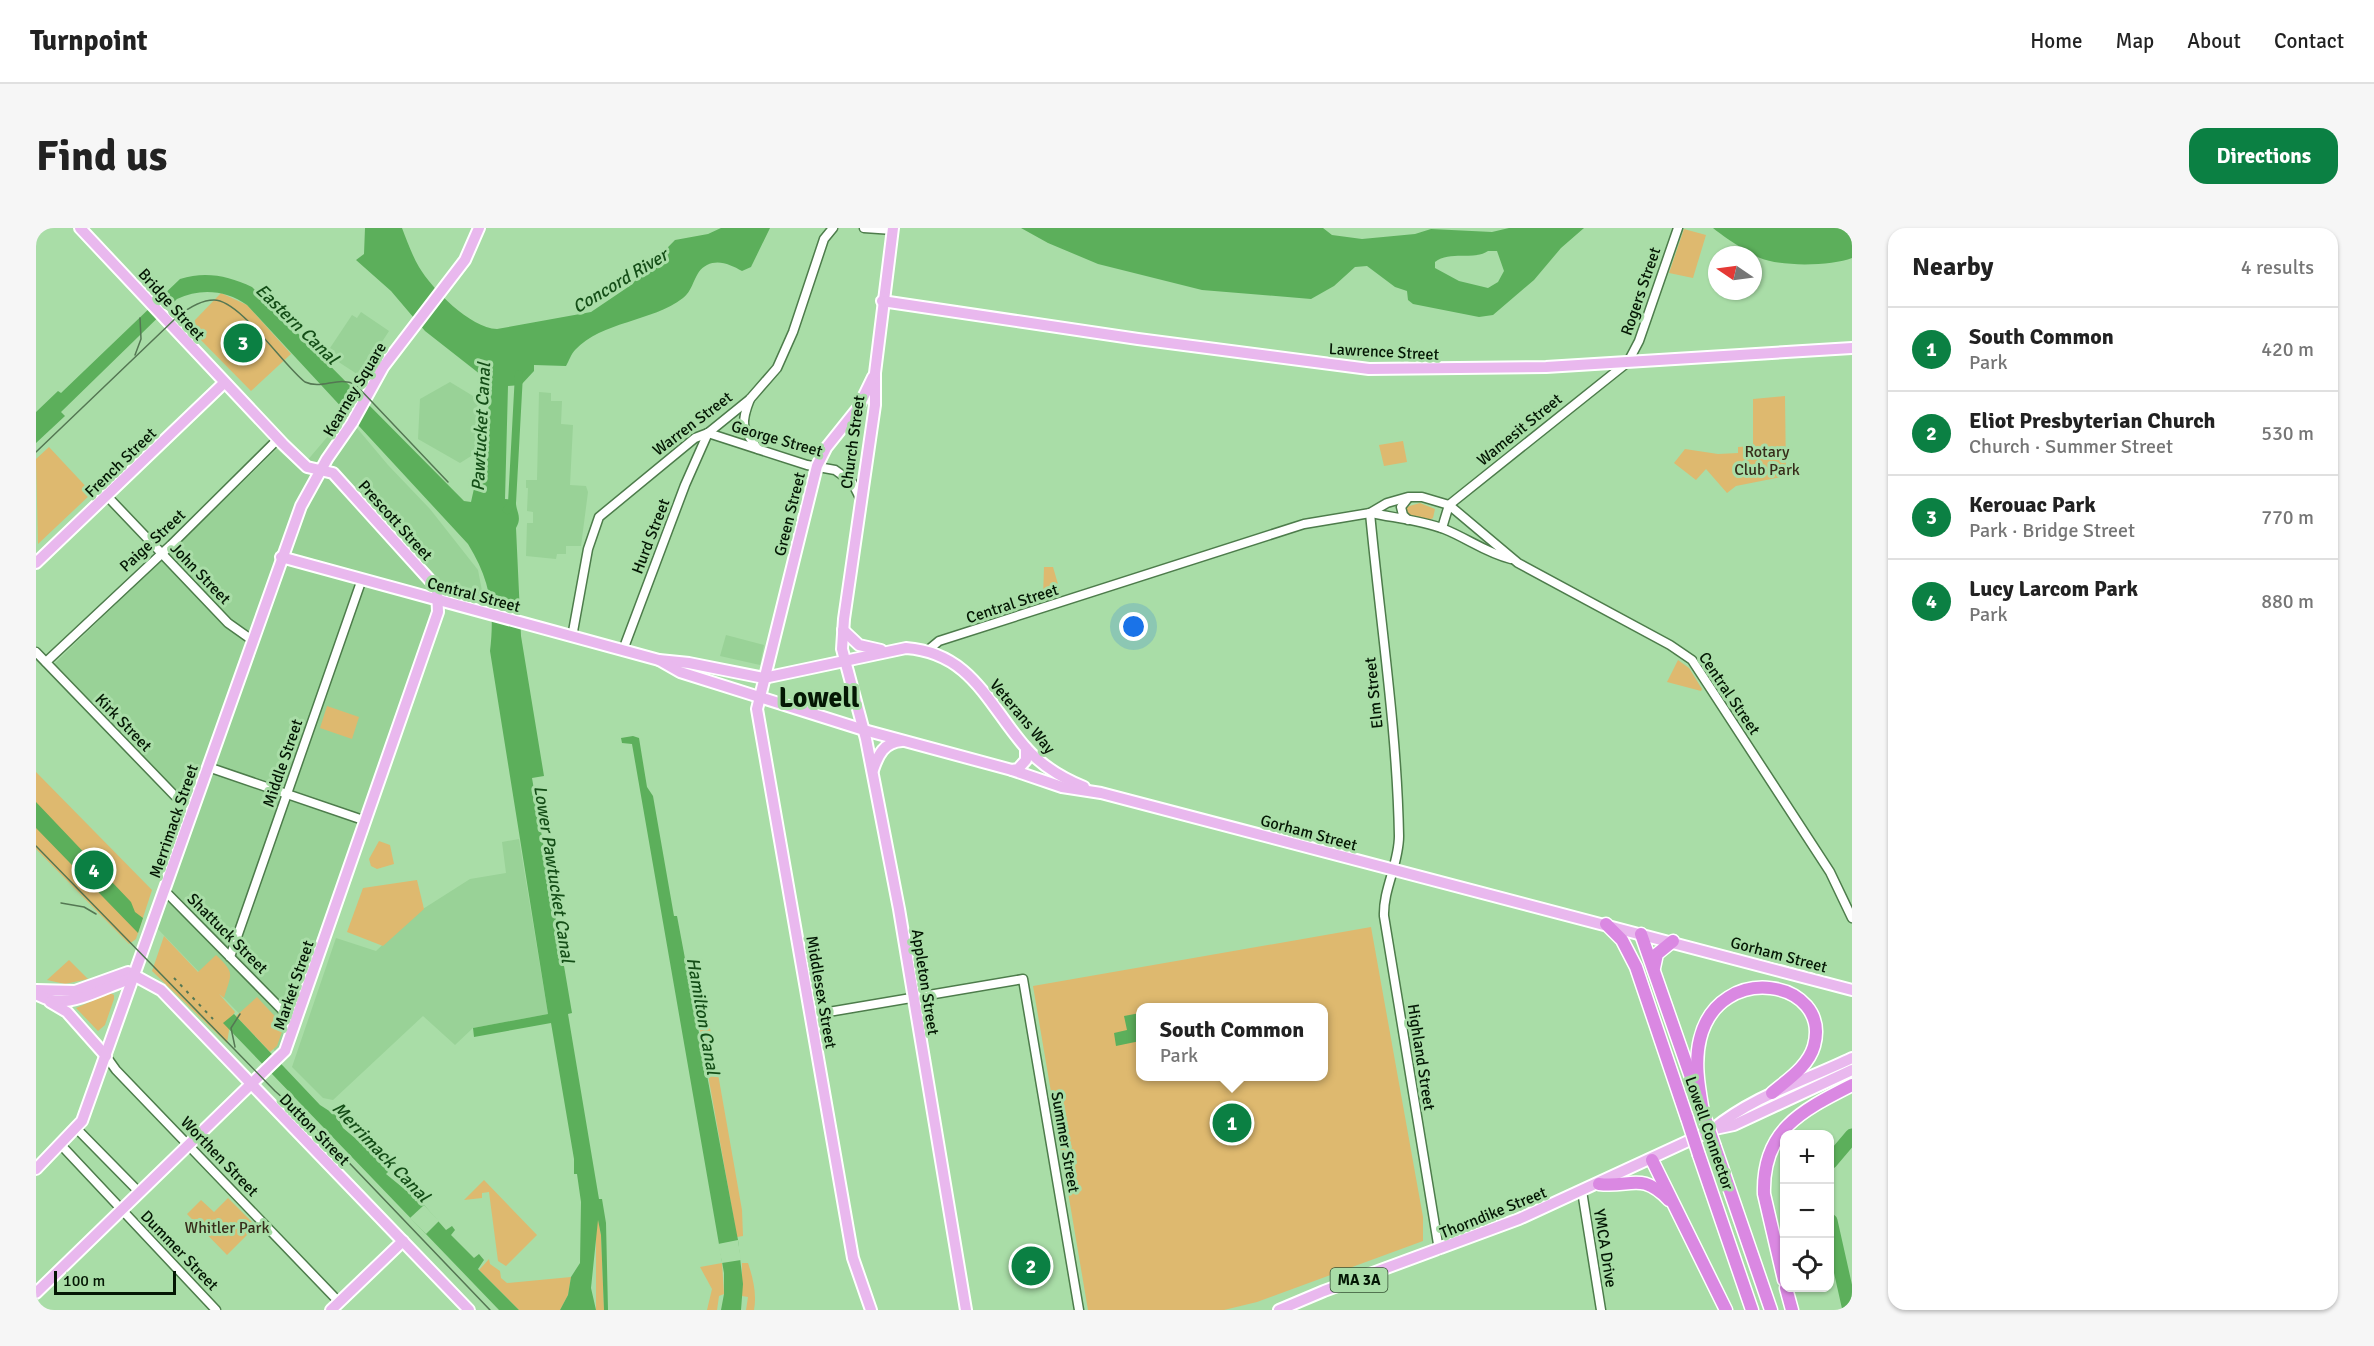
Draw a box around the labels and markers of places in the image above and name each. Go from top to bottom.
pin: 3 [224,320,262,366]
pin: 4 [74,848,114,892]
pin: 1 [1212,1100,1252,1146]
pin: 2 [1012,1244,1050,1288]

